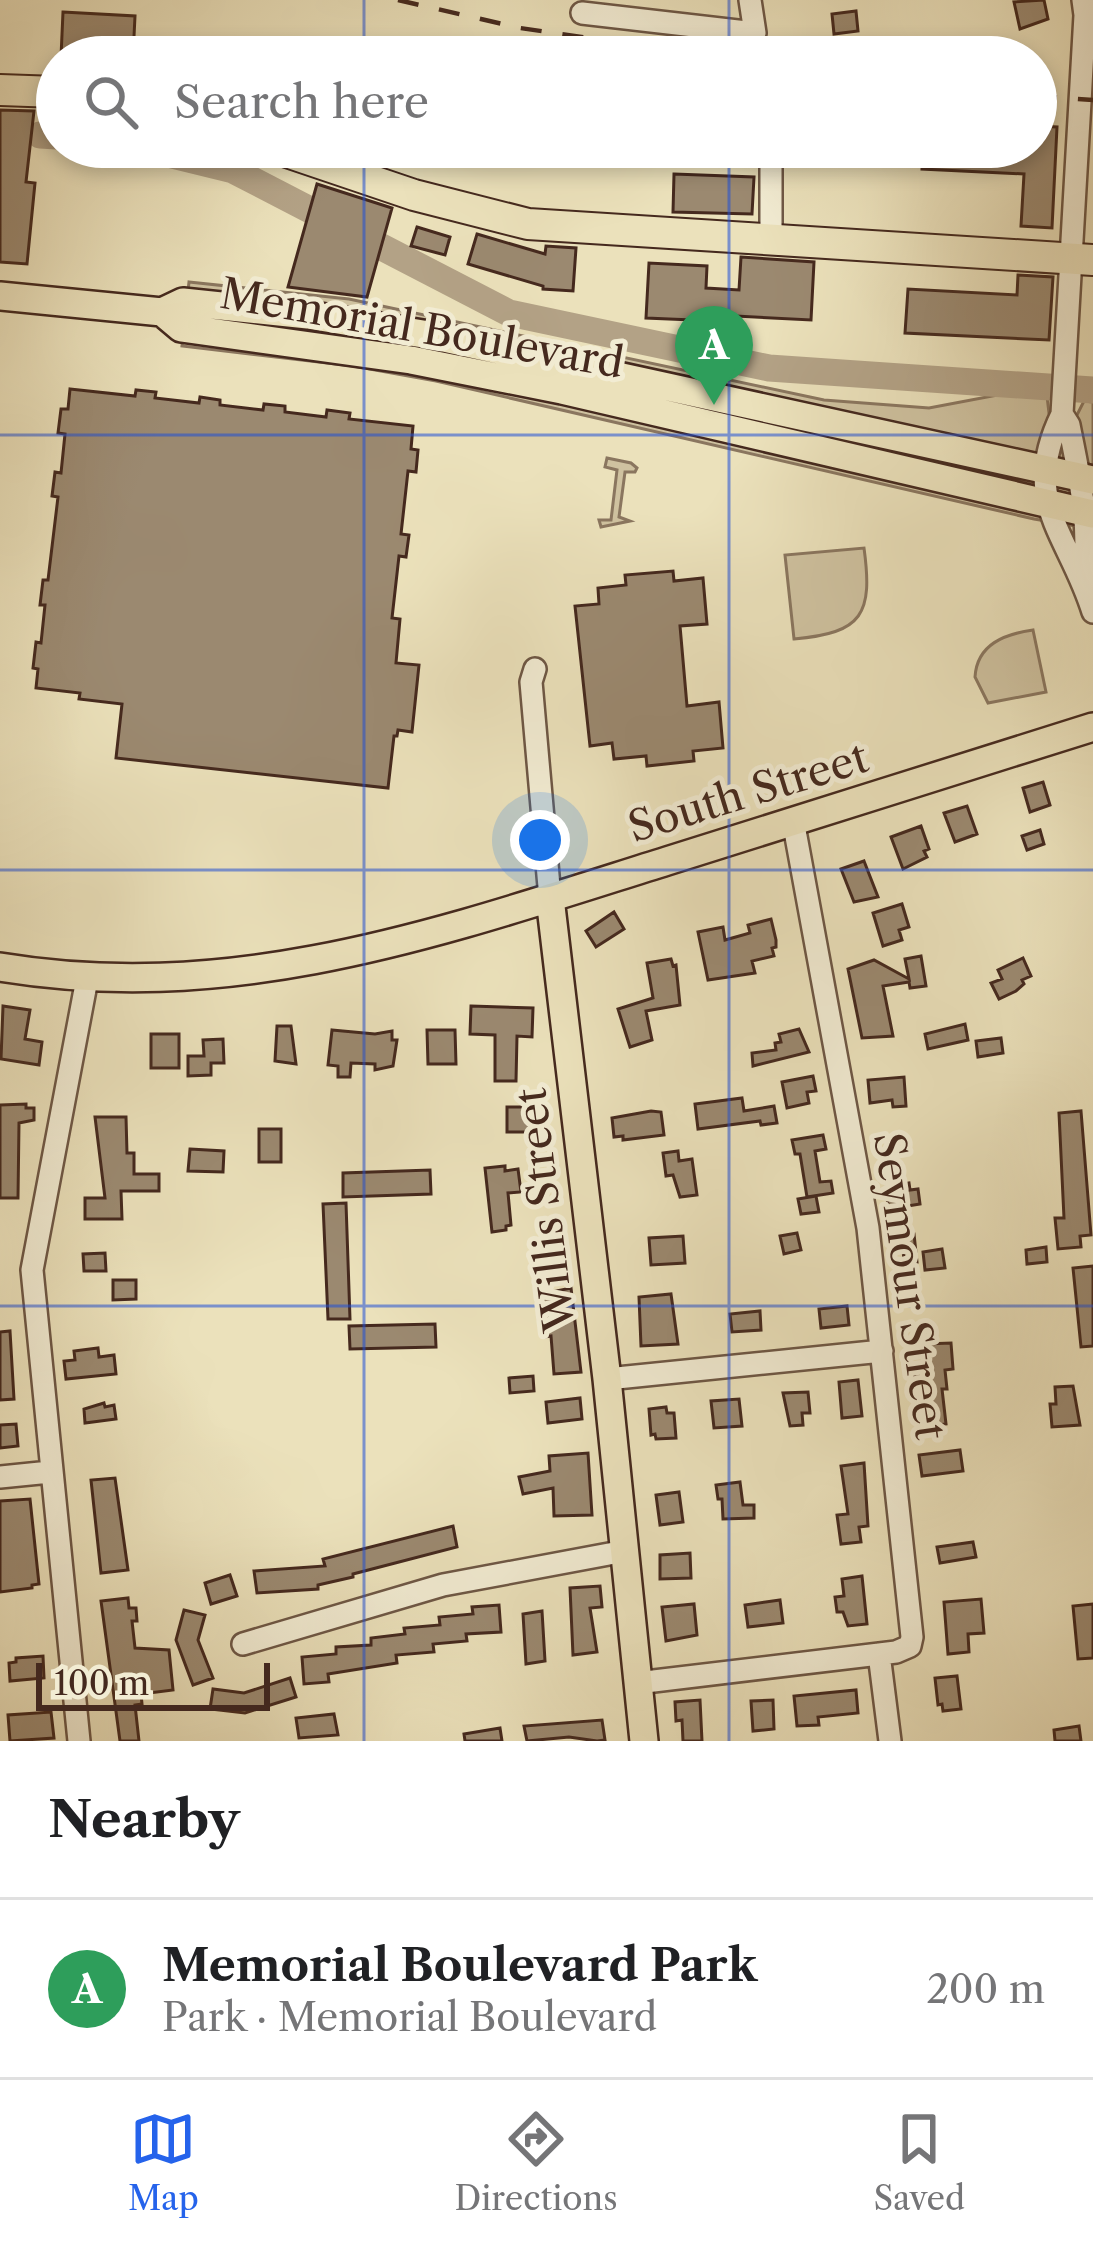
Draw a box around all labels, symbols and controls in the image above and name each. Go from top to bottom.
search box [36,36,1057,168]
icon: search [78,69,144,135]
text: Search here [174,74,429,130]
street label: Memorial Boulevard [216,267,628,389]
pin: A [675,306,753,405]
street label: South Street [622,731,874,853]
your location [510,810,570,870]
street label: Willis Street [504,1085,586,1336]
street label: Seymour Street [863,1129,957,1443]
scale bar [36,1657,270,1710]
text: 100 m [54,1663,149,1704]
text: Nearby [48,1788,240,1850]
text: Memorial Boulevard Park [162,1937,757,1993]
text: A [72,1965,102,2013]
text: 200 m [926,1965,1045,2013]
text: Park · Memorial Boulevard [162,1993,657,2041]
tab: Map [128,2106,199,2219]
tab: Directions [455,2106,618,2219]
tab: Saved [873,2106,965,2219]

